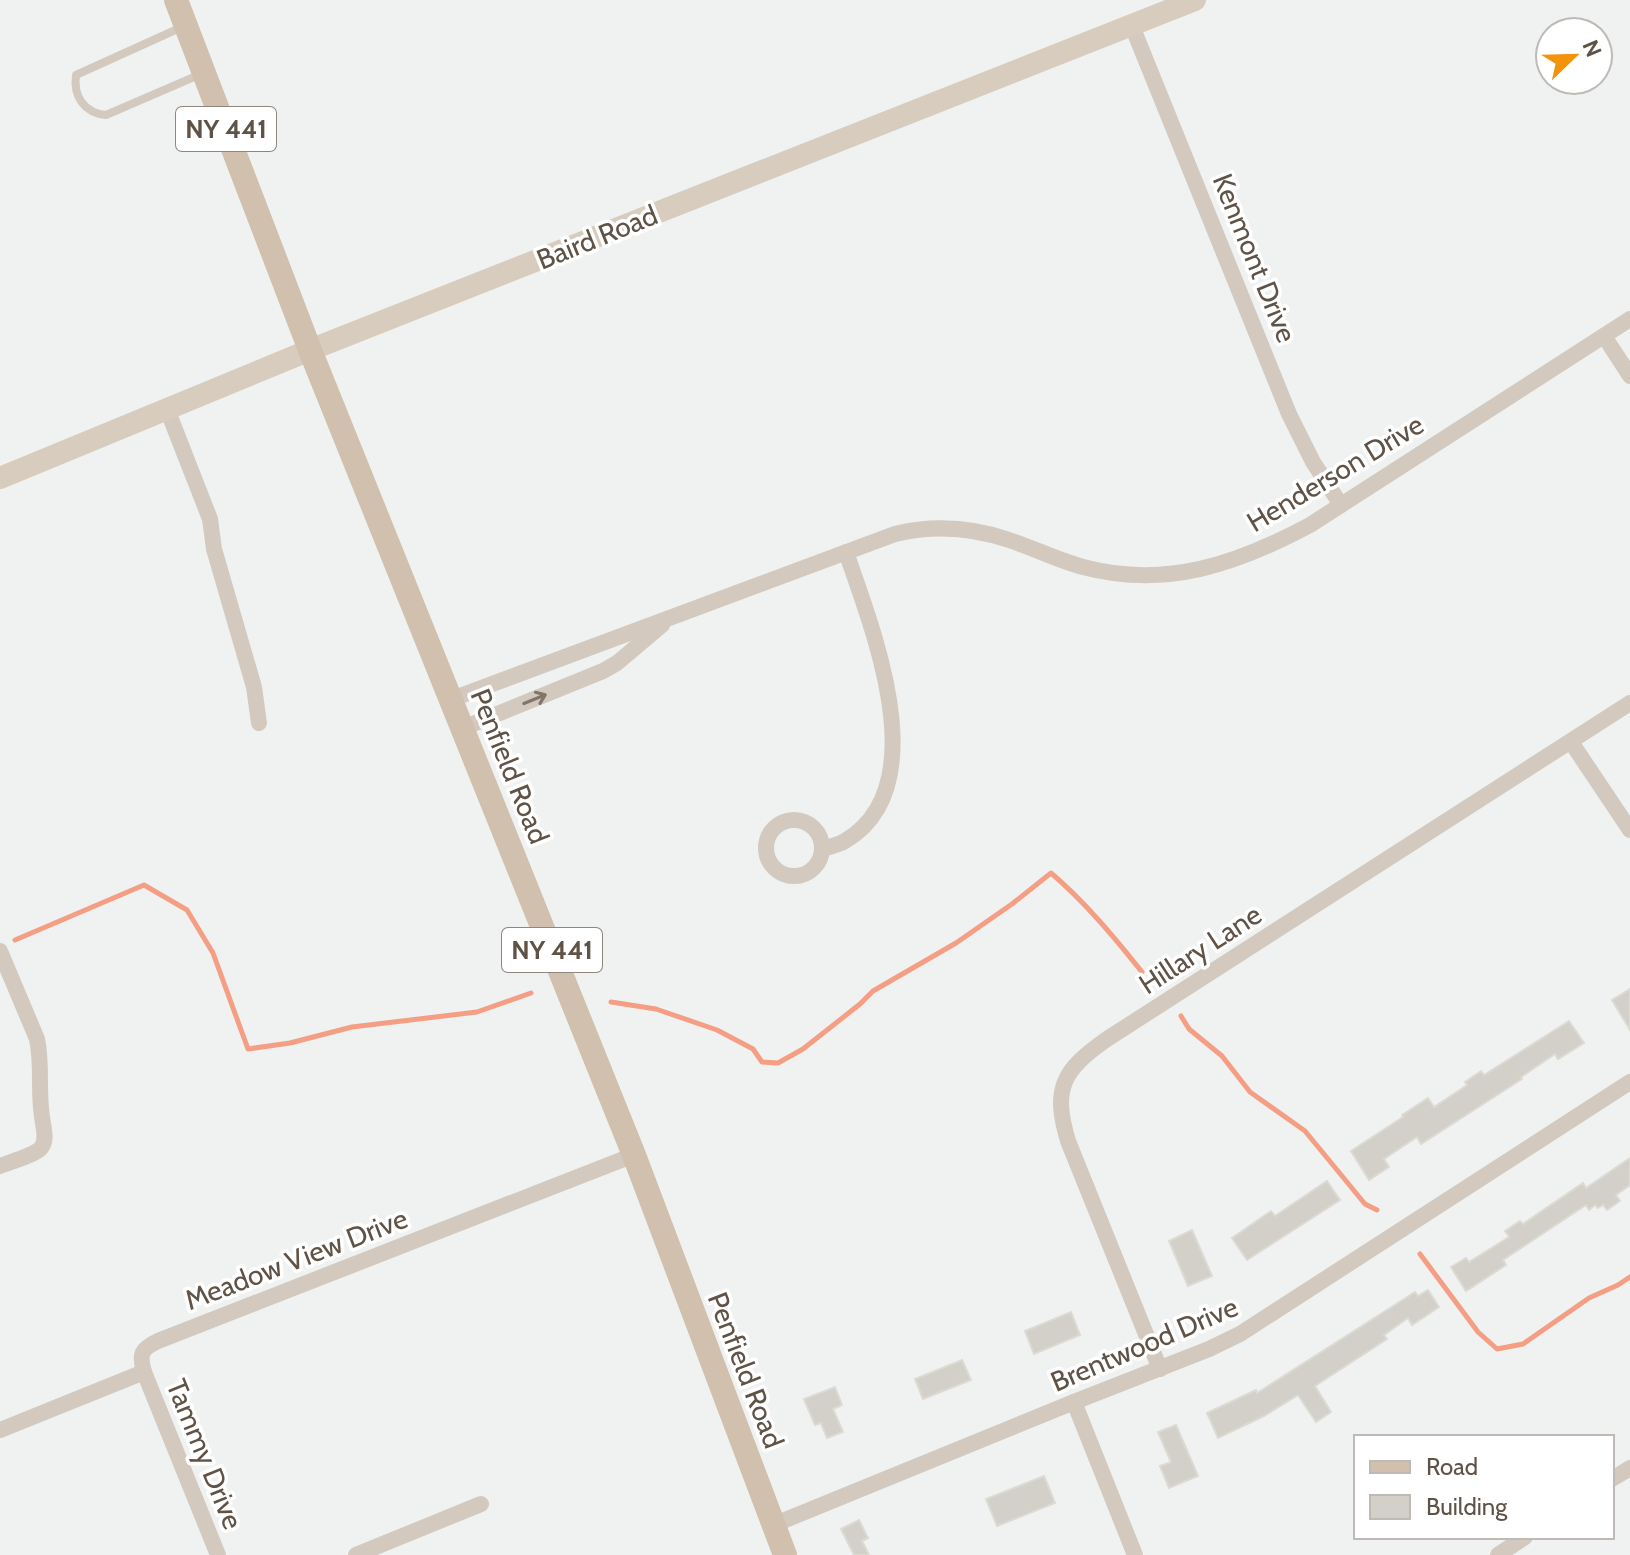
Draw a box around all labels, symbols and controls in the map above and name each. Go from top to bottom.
north arrow [1534,16,1614,96]
text: N [1576,36,1607,61]
road number: NY 441 [176,107,276,151]
street label: Kenmont Drive [1206,169,1304,347]
street label: Baird Road [532,197,662,277]
street label: Henderson Drive [1241,407,1429,539]
street label: Penfield Road [464,684,556,848]
one-way arrow [522,690,547,705]
street label: Hillary Lane [1133,897,1267,1001]
road number: NY 441 [502,928,602,972]
street label: Meadow View Drive [180,1201,412,1317]
street label: Penfield Road [701,1287,791,1453]
street label: Brentwood Drive [1045,1289,1243,1399]
street label: Tammy Drive [160,1374,250,1534]
legend [1354,1435,1614,1539]
text: Road [1426,1452,1478,1481]
text: Building [1426,1492,1508,1521]

